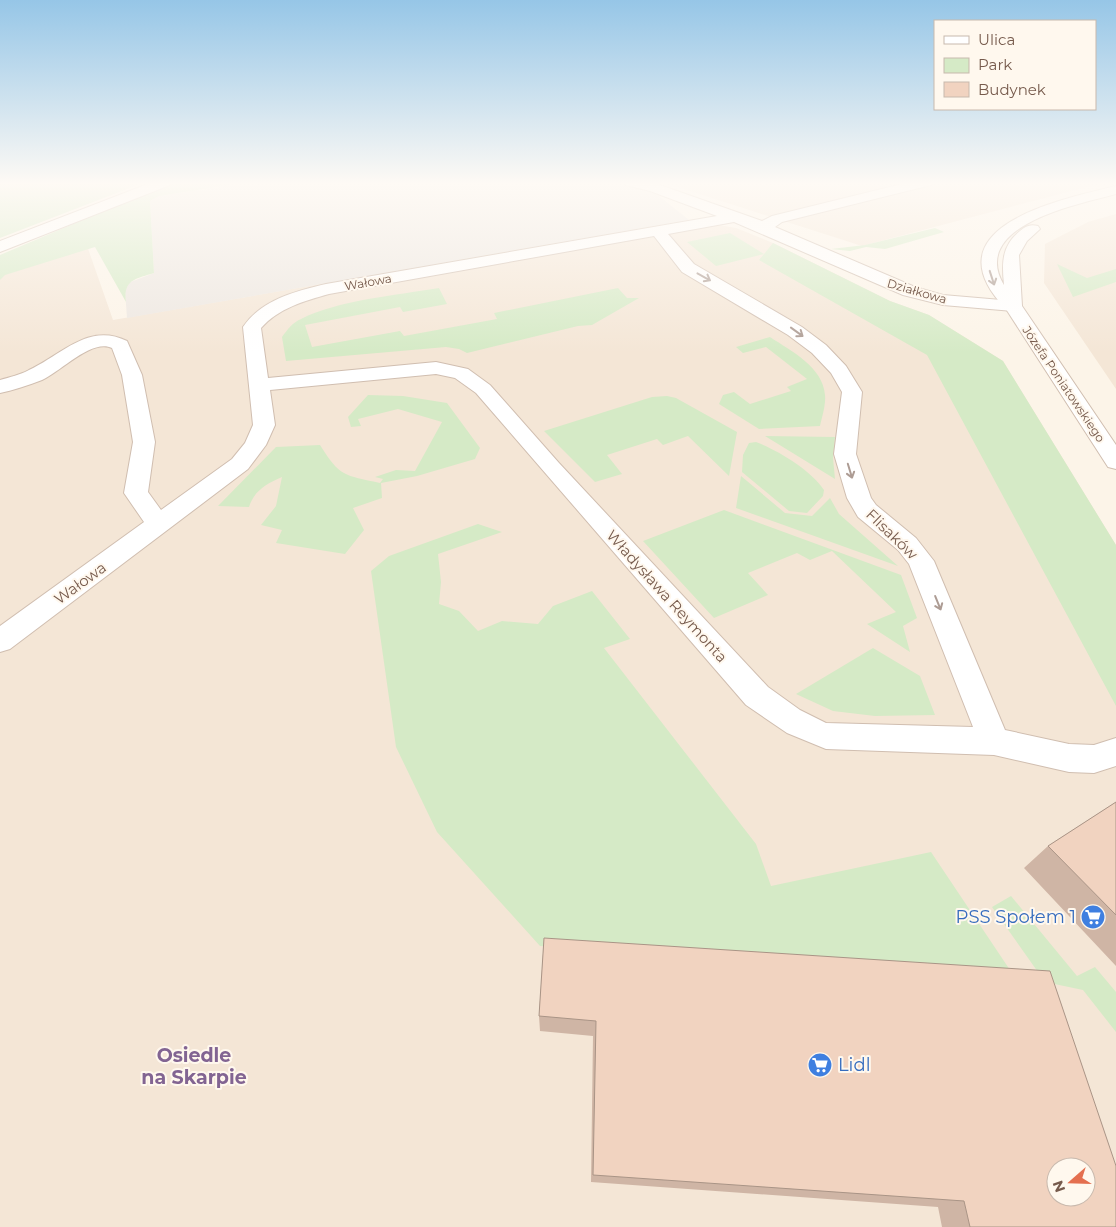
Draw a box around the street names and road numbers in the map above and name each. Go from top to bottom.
street label: Wałowa [343,270,393,294]
street label: Działkowa [885,275,949,307]
street label: Józefa Poniatowskiego [1019,322,1109,445]
street label: Flisaków [862,505,922,564]
street label: Władysława Reymonta [602,526,732,666]
street label: Wałowa [50,558,110,608]

